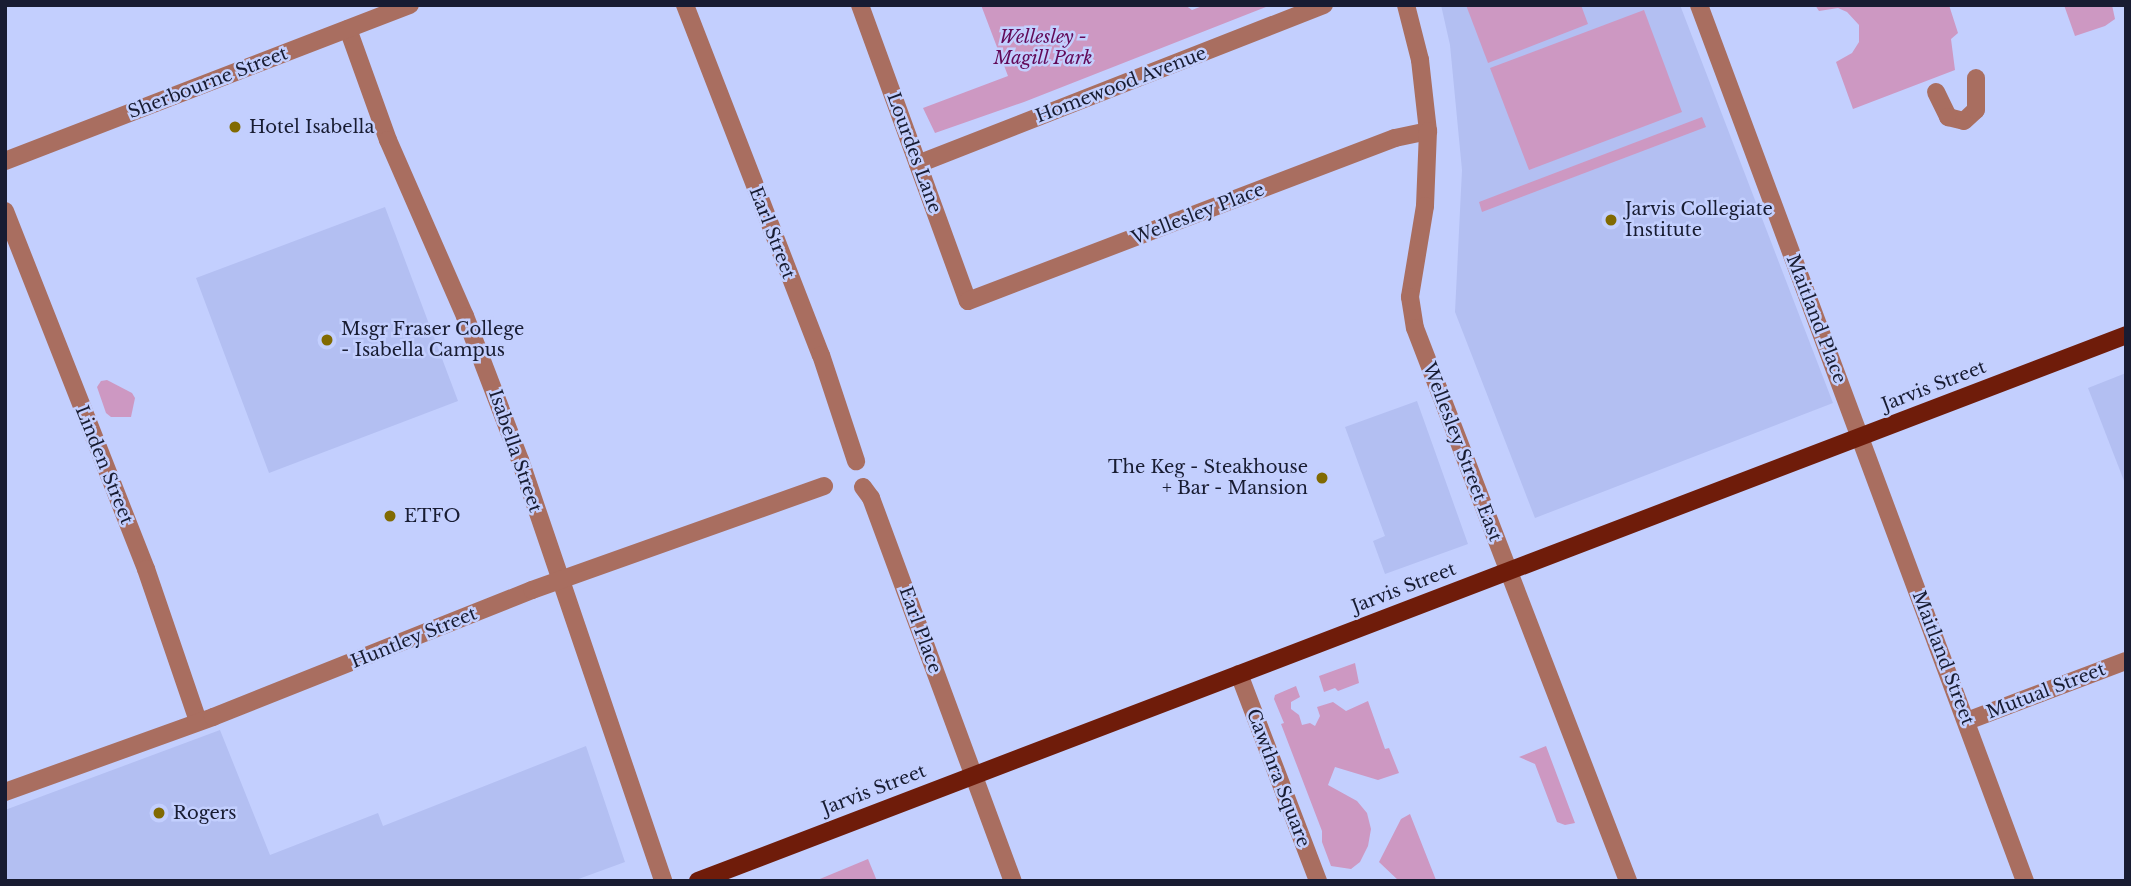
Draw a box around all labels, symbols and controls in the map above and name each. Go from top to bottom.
park label: Wellesley - Magill Park [993,27,1093,70]
street label: Homewood Avenue [1032,42,1210,128]
street label: Sherbourne Street [125,43,291,123]
street label: Lourdes Lane [882,90,946,216]
place label: Hotel Isabella [249,116,374,138]
marker: Hotel Isabella [227,119,243,135]
street label: Wellesley Place [1128,179,1268,249]
street label: Earl Street [745,184,799,282]
place label: Jarvis Collegiate Institute [1625,199,1773,242]
marker: Jarvis Collegiate Institute [1603,212,1619,228]
street label: Maitland Place [1782,252,1850,386]
place label: Msgr Fraser College - Isabella Campus [341,319,525,362]
marker: Msgr Fraser College - Isabella Campus [319,332,335,348]
street label: Jarvis Street [1879,356,1989,416]
street label: Wellesley Street East [1418,359,1506,545]
street label: Isabella Street [484,387,546,515]
street label: Linden Street [70,403,138,527]
place label: The Keg - Steakhouse + Bar - Mansion [1108,457,1308,500]
marker: The Keg - Steakhouse + Bar - Mansion [1314,470,1330,486]
place label: ETFO [404,505,461,527]
marker: ETFO [382,508,398,524]
street label: Jarvis Street [1349,558,1459,618]
street label: Earl Place [894,584,946,676]
street label: Maitland Street [1907,588,1979,728]
street label: Huntley Street [348,603,480,673]
street label: Mutual Street [1984,658,2108,724]
street label: Cawthra Square [1242,706,1314,850]
street label: Jarvis Street [819,760,929,820]
place label: Rogers [173,802,237,824]
marker: Rogers [151,805,167,821]

